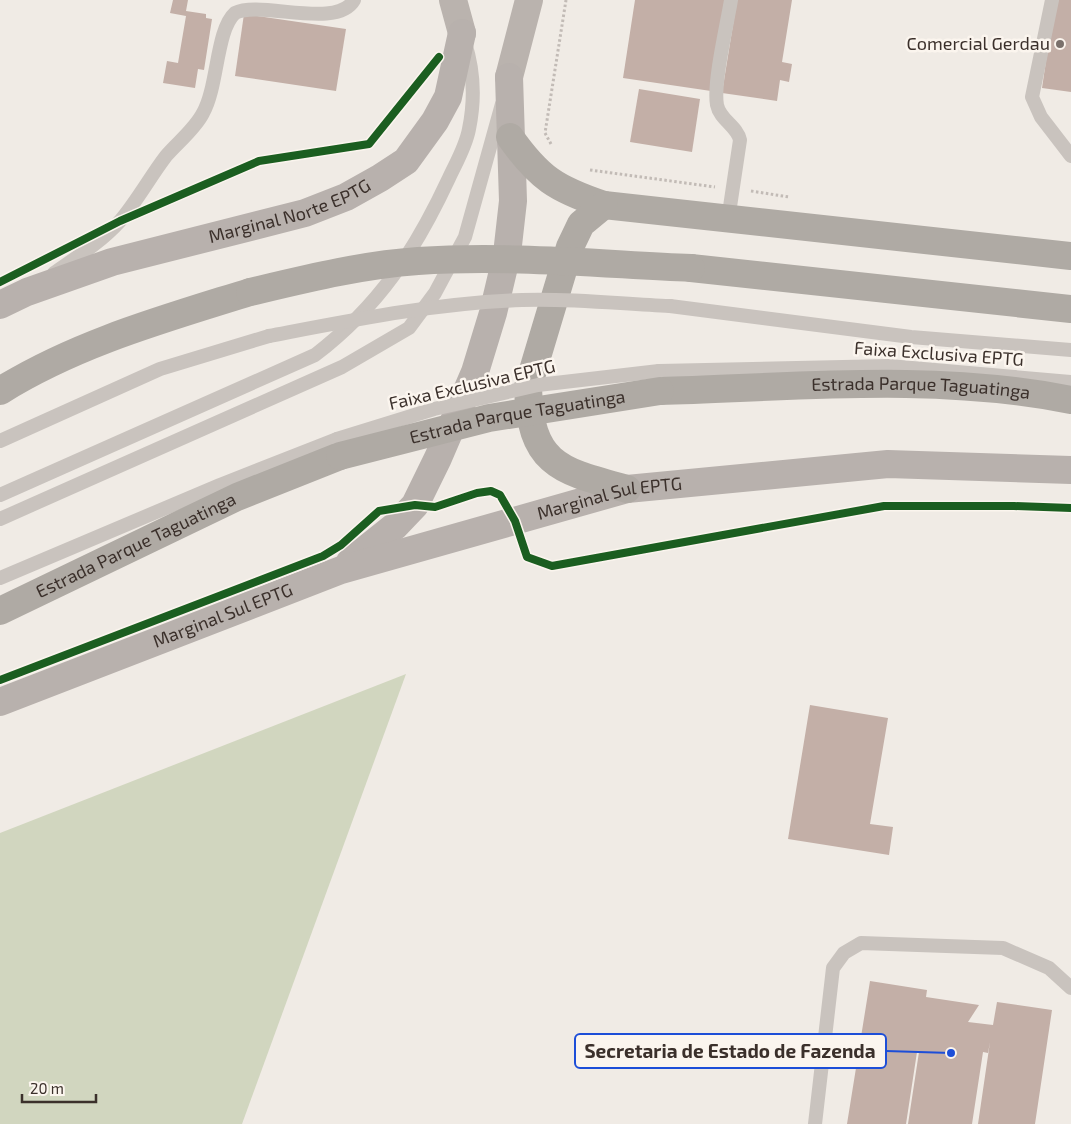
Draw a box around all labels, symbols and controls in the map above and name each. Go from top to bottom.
place label: Comercial Gerdau [907,32,1050,54]
marker: Comercial Gerdau [1054,38,1066,50]
street label: Marginal Norte EPTG [206,174,374,247]
street label: Faixa Exclusiva EPTG [854,336,1025,370]
street label: Faixa Exclusiva EPTG [386,354,557,414]
street label: Estrada Parque Taguatinga [811,372,1032,403]
street label: Estrada Parque Taguatinga [407,385,627,448]
street label: Marginal Sul EPTG [534,472,683,524]
street label: Estrada Parque Taguatinga [32,487,239,602]
street label: Marginal Sul EPTG [149,578,296,652]
callout: Secretaria de Estado de Fazenda [575,1034,886,1068]
text: Secretaria de Estado de Fazenda [584,1039,876,1062]
scale bar [22,1072,96,1104]
text: 20 m [30,1079,64,1097]

